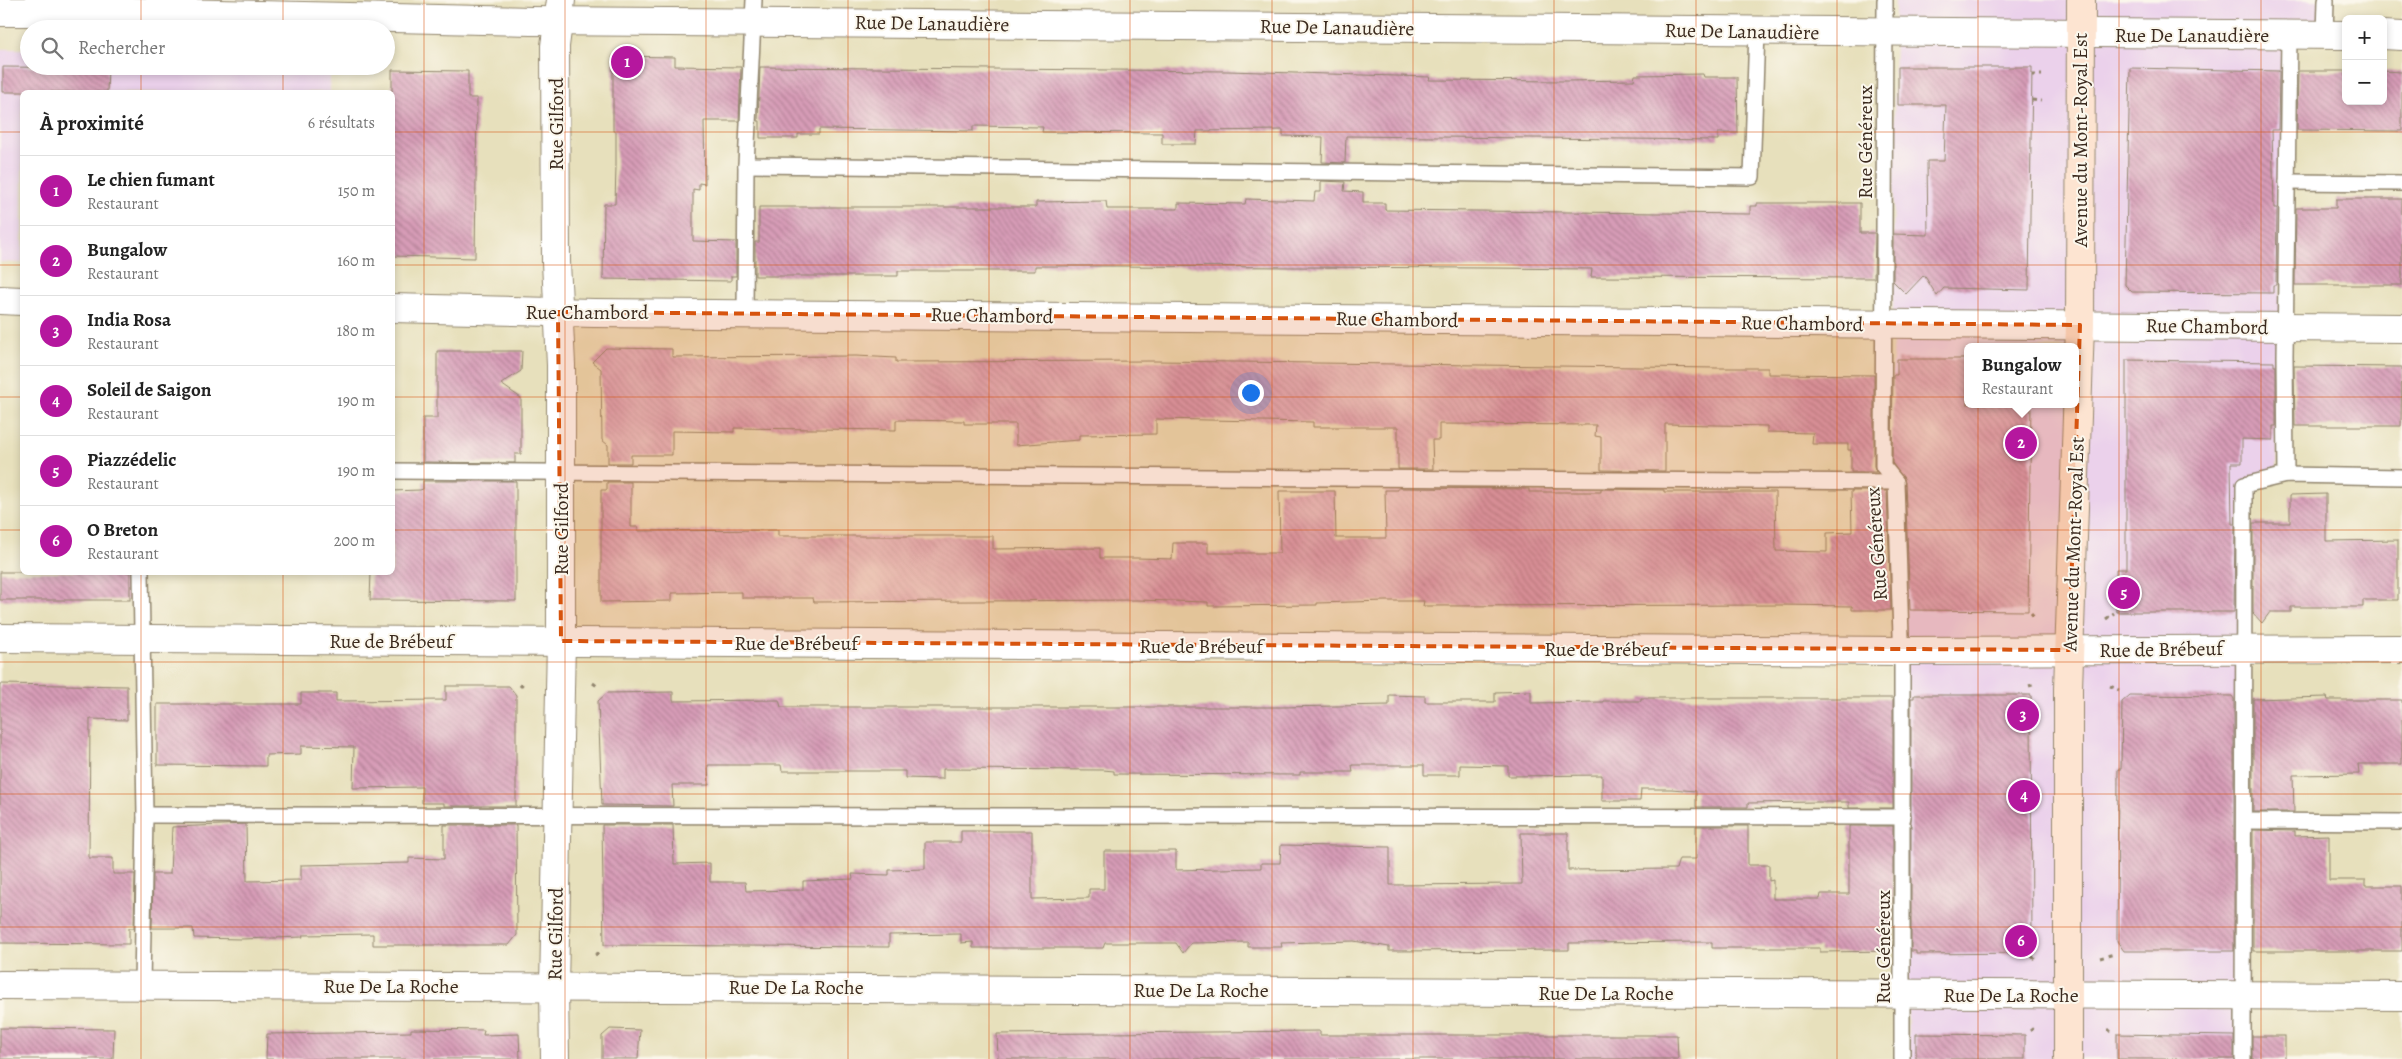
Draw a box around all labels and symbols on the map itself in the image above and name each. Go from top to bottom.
street label: Rue De Lanaudière [854,9,1010,38]
street label: Rue De Lanaudière [1259,13,1415,42]
street label: Rue De Lanaudière [1664,17,1820,46]
street label: Rue De Lanaudière [2115,22,2269,49]
street label: Avenue du Mont-Royal Est [2067,32,2094,248]
pin: 1 [611,43,643,81]
street label: Rue Gilford [543,77,570,171]
street label: Rue Généreux [1852,85,1879,199]
street label: Rue Chambord [526,299,649,326]
street label: Rue Chambord [930,301,1054,330]
street label: Rue Chambord [1335,305,1459,334]
street label: Rue Chambord [1740,309,1864,338]
street label: Rue Chambord [2145,312,2269,341]
your location [1238,380,1264,406]
pin: 2 [2005,424,2037,462]
street label: Avenue du Mont-Royal Est [2056,436,2091,653]
street label: Rue Gilford [548,482,575,576]
street label: Rue Généreux [1859,486,1894,602]
pin: 5 [2108,574,2140,612]
street label: Rue de Brébeuf [329,628,456,655]
street label: Rue de Brébeuf [734,630,861,657]
street label: Rue de Brébeuf [1139,633,1266,660]
street label: Rue de Brébeuf [2099,635,2226,664]
street label: Rue de Brébeuf [1544,636,1671,663]
pin: 3 [2007,696,2039,734]
pin: 4 [2008,777,2040,815]
street label: Rue Gilford [541,887,570,981]
street label: Rue Généreux [1870,890,1897,1004]
pin: 6 [2005,922,2037,960]
street label: Rue De La Roche [323,973,459,1000]
street label: Rue De La Roche [728,974,864,1001]
street label: Rue De La Roche [1133,977,1269,1004]
street label: Rue De La Roche [1538,980,1674,1007]
street label: Rue De La Roche [1943,982,2079,1009]

